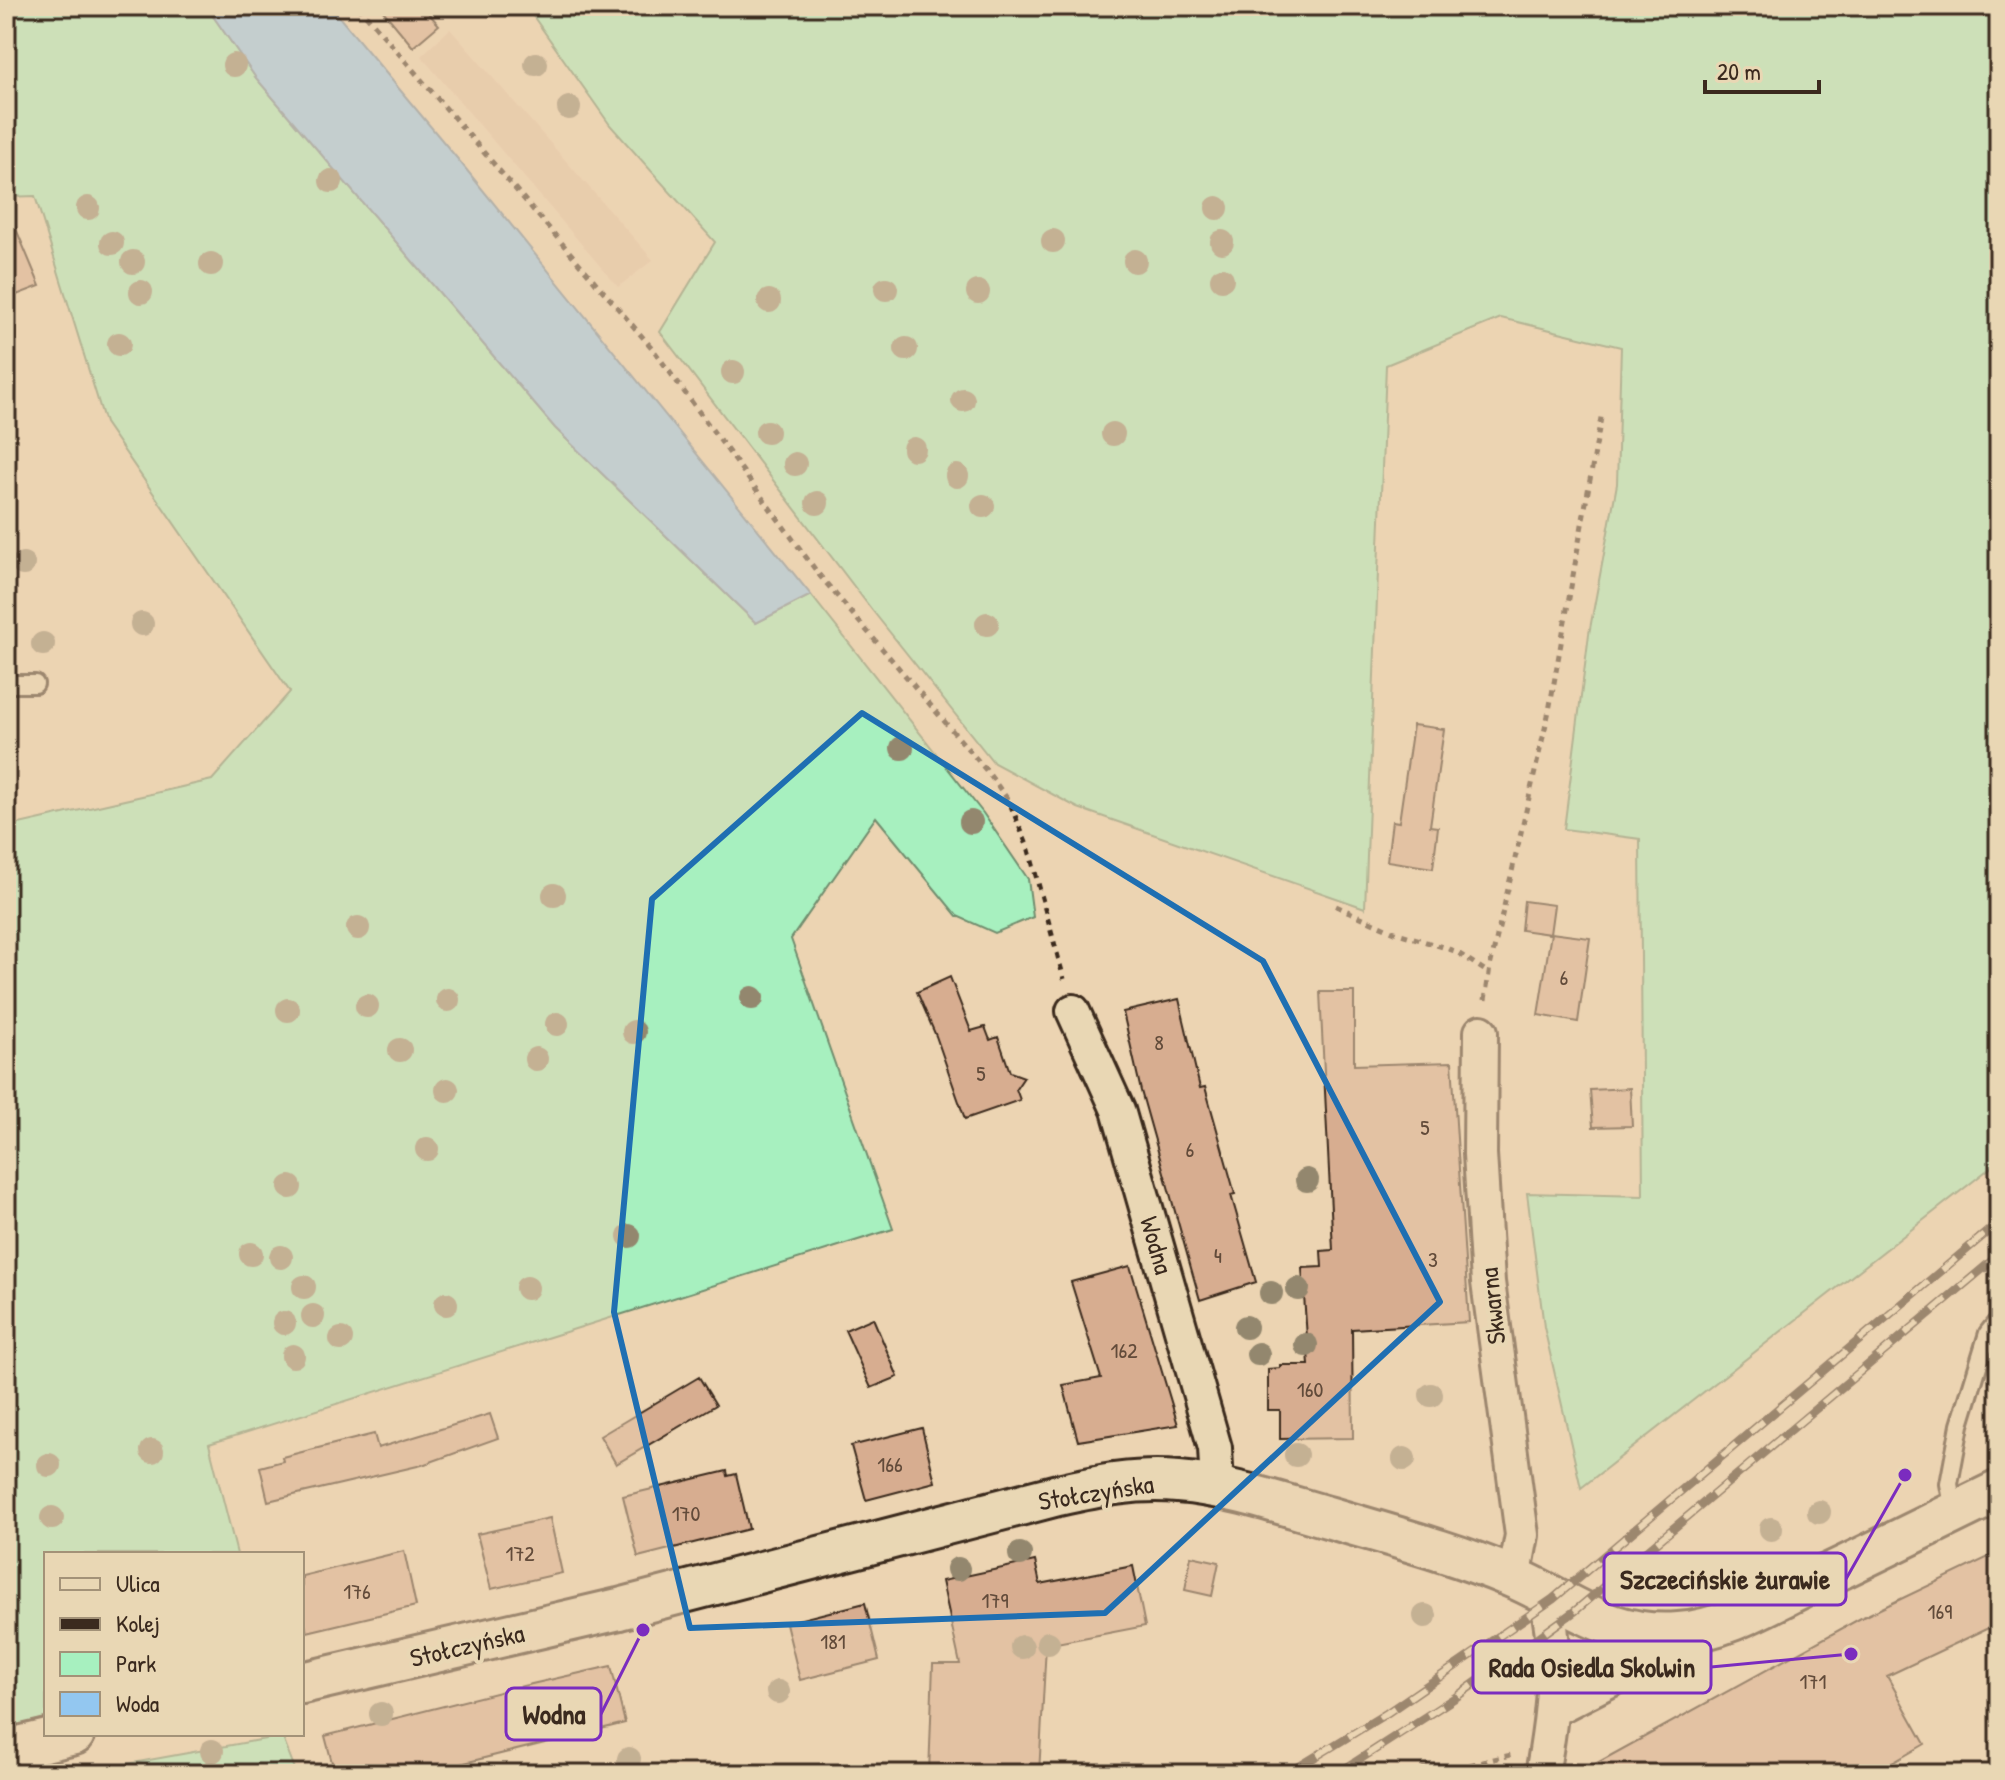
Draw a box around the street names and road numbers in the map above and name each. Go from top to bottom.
street label: Wodna [1132,1212,1182,1278]
street label: Skwarna [1471,1266,1513,1346]
street label: Stołczyńska [1036,1466,1156,1518]
street label: Stołczyńska [406,1615,528,1675]

